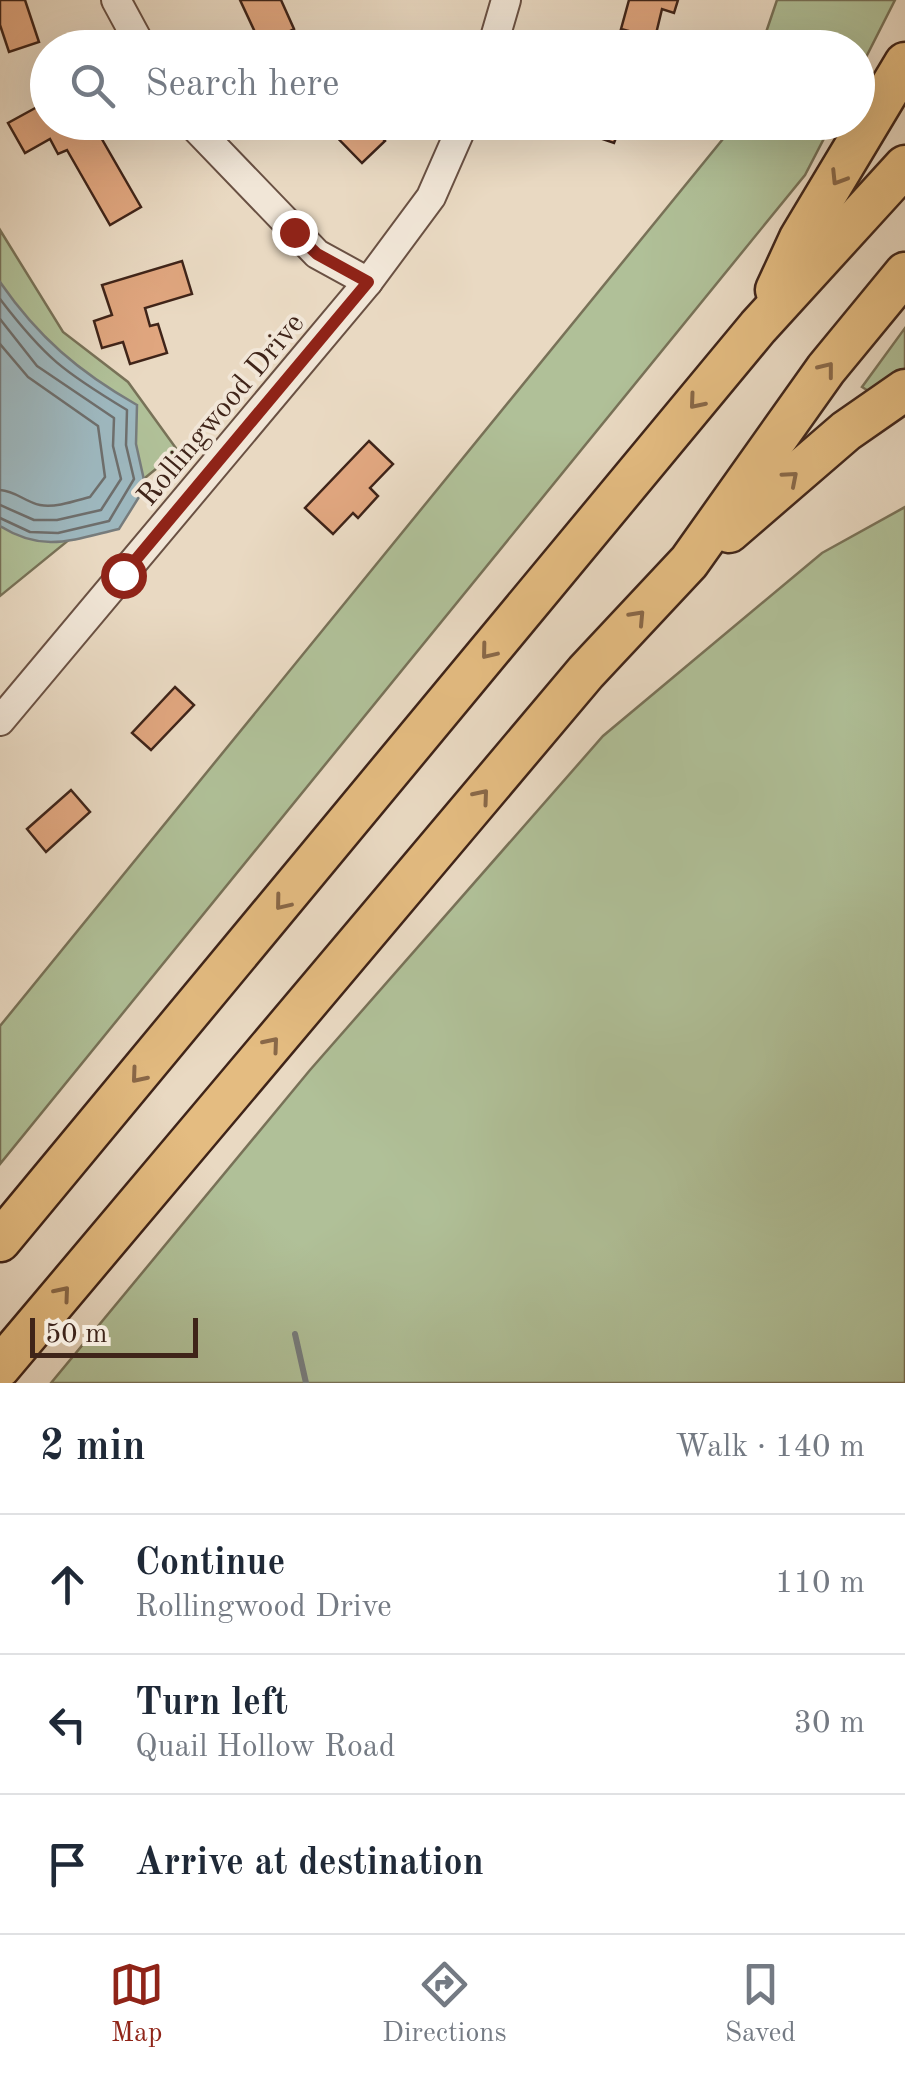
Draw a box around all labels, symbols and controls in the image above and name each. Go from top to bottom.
search box [30,30,875,140]
icon: search [65,58,120,113]
text: Search here [145,66,340,104]
one-way arrow [832,167,851,185]
route end [272,210,318,256]
street label: Rollingwood Drive [133,308,310,512]
one-way arrow [816,362,833,380]
one-way arrow [690,390,708,408]
one-way arrow [779,471,798,489]
route start [101,553,147,599]
one-way arrow [626,610,644,629]
one-way arrow [482,640,500,658]
one-way arrow [470,789,488,807]
one-way arrow [276,891,294,909]
one-way arrow [261,1038,279,1056]
one-way arrow [132,1065,150,1083]
one-way arrow [51,1286,69,1304]
scale bar [30,1313,198,1358]
text: 50 m [45,1321,108,1349]
text: 2 min [40,1427,146,1469]
text: Walk · 140 m [675,1432,865,1464]
text: Continue [135,1545,285,1583]
icon: ahead [40,1557,95,1612]
text: 110 m [775,1568,865,1600]
text: Rollingwood Drive [135,1592,392,1624]
text: Turn left [135,1685,288,1723]
icon: left [40,1697,95,1752]
text: 30 m [794,1708,865,1740]
text: Quail Hollow Road [135,1732,395,1764]
icon: arrive [40,1837,95,1892]
text: Arrive at destination [135,1845,484,1883]
tab: Map [109,1957,164,2052]
tab: Directions [382,1957,507,2052]
tab: Saved [725,1957,796,2052]

